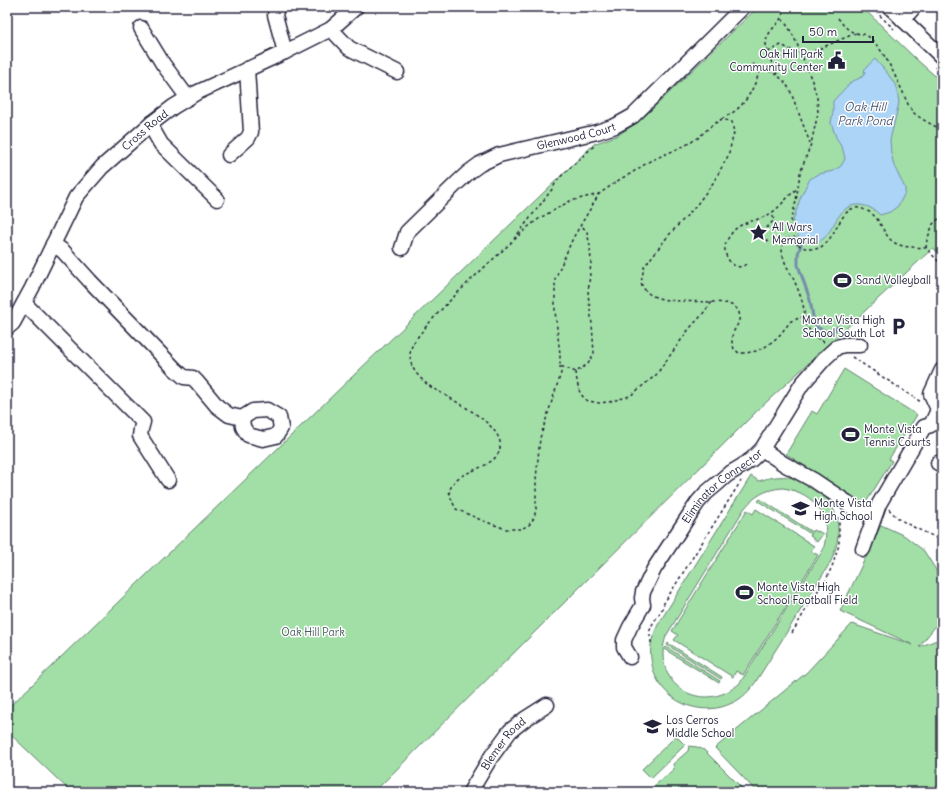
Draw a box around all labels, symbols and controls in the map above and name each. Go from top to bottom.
scale bar [803,18,873,44]
text: 50 m [809,24,838,39]
place label: Oak Hill Park Community Center [729,47,823,74]
public building icon: Oak Hill Park Community Center [826,50,846,70]
water label: Oak Hill Park Pond [837,99,895,128]
street label: Cross Road [119,106,171,153]
street label: Glenwood Court [535,119,618,153]
place label: All Wars Memorial [772,220,818,247]
place icon: All Wars Memorial [749,223,769,243]
sports icon: Sand Volleyball [833,270,853,290]
place label: Sand Volleyball [856,273,931,287]
place label: Monte Vista High School South Lot [802,313,885,340]
parking icon: Monte Vista High School South Lot [888,316,908,336]
place label: Monte Vista Tennis Courts [864,422,931,449]
sports icon: Monte Vista Tennis Courts [841,425,861,445]
street label: Eliminator Connector [679,445,766,526]
place label: Monte Vista High School [814,496,872,523]
school or university icon: Monte Vista High School [791,499,811,519]
place label: Monte Vista High School Football Field [757,580,858,607]
sports icon: Monte Vista High School Football Field [734,583,754,603]
park label: Oak Hill Park [281,625,345,639]
place label: Los Cerros Middle School [666,713,734,740]
street label: Blemer Road [478,714,529,773]
school or university icon: Los Cerros Middle School [643,716,663,736]

